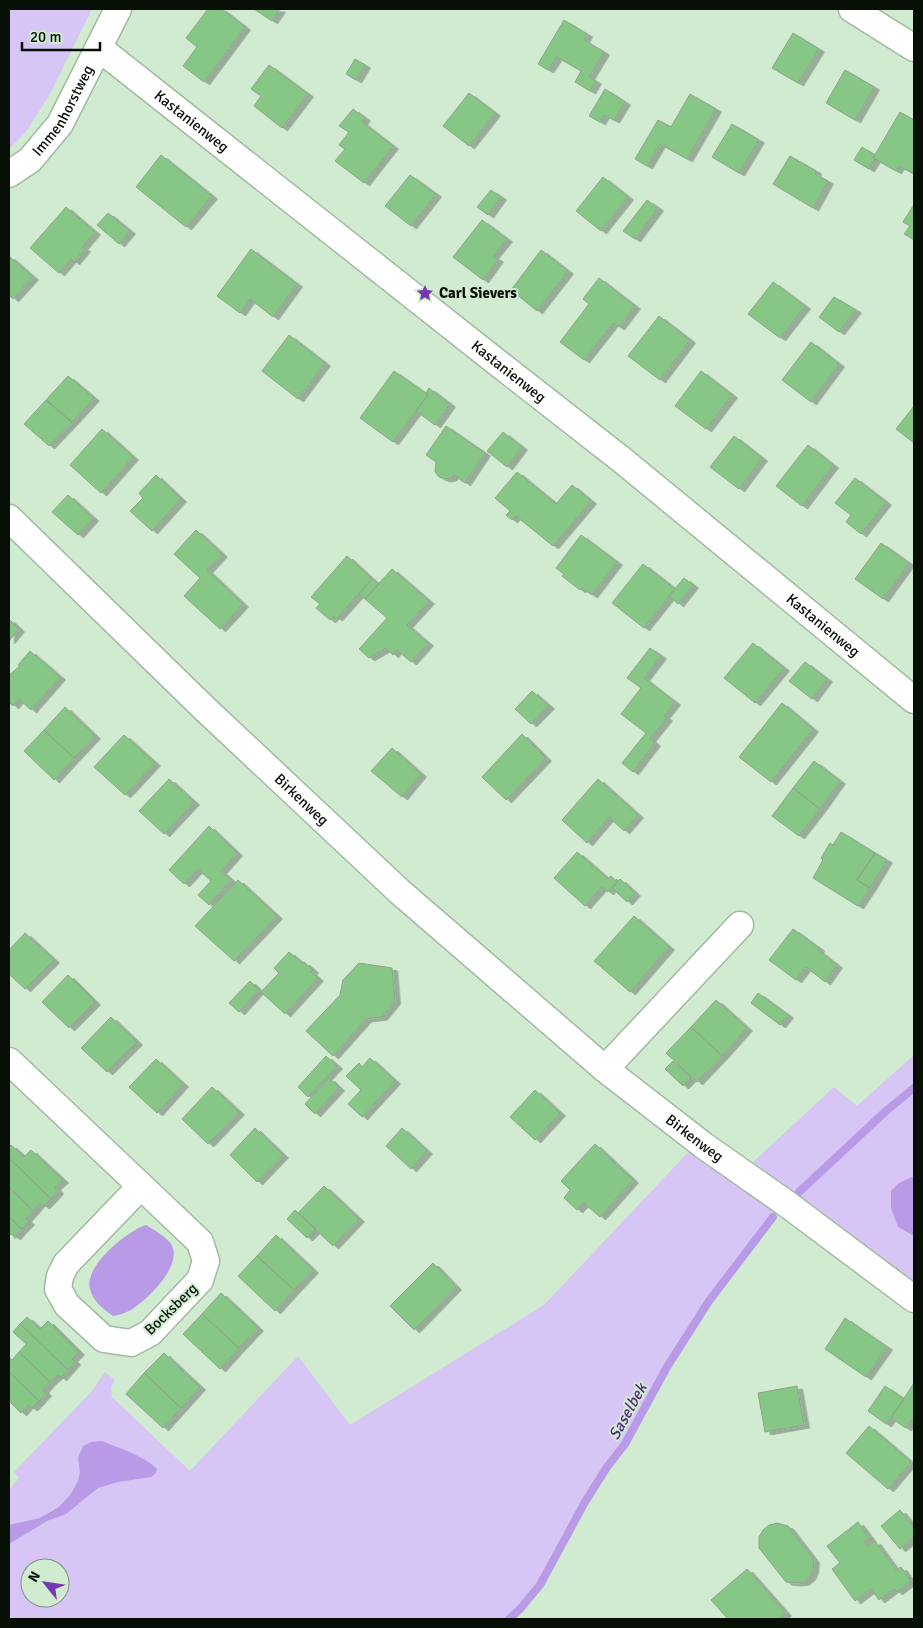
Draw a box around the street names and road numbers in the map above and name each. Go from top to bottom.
street label: Immenhorstweg [28,62,97,160]
street label: Kastanienweg [151,86,232,156]
street label: Kastanienweg [468,337,550,406]
street label: Kastanienweg [783,590,863,661]
street label: Birkenweg [271,770,332,829]
street label: Birkenweg [662,1111,727,1166]
street label: Bocksberg [141,1279,201,1339]

